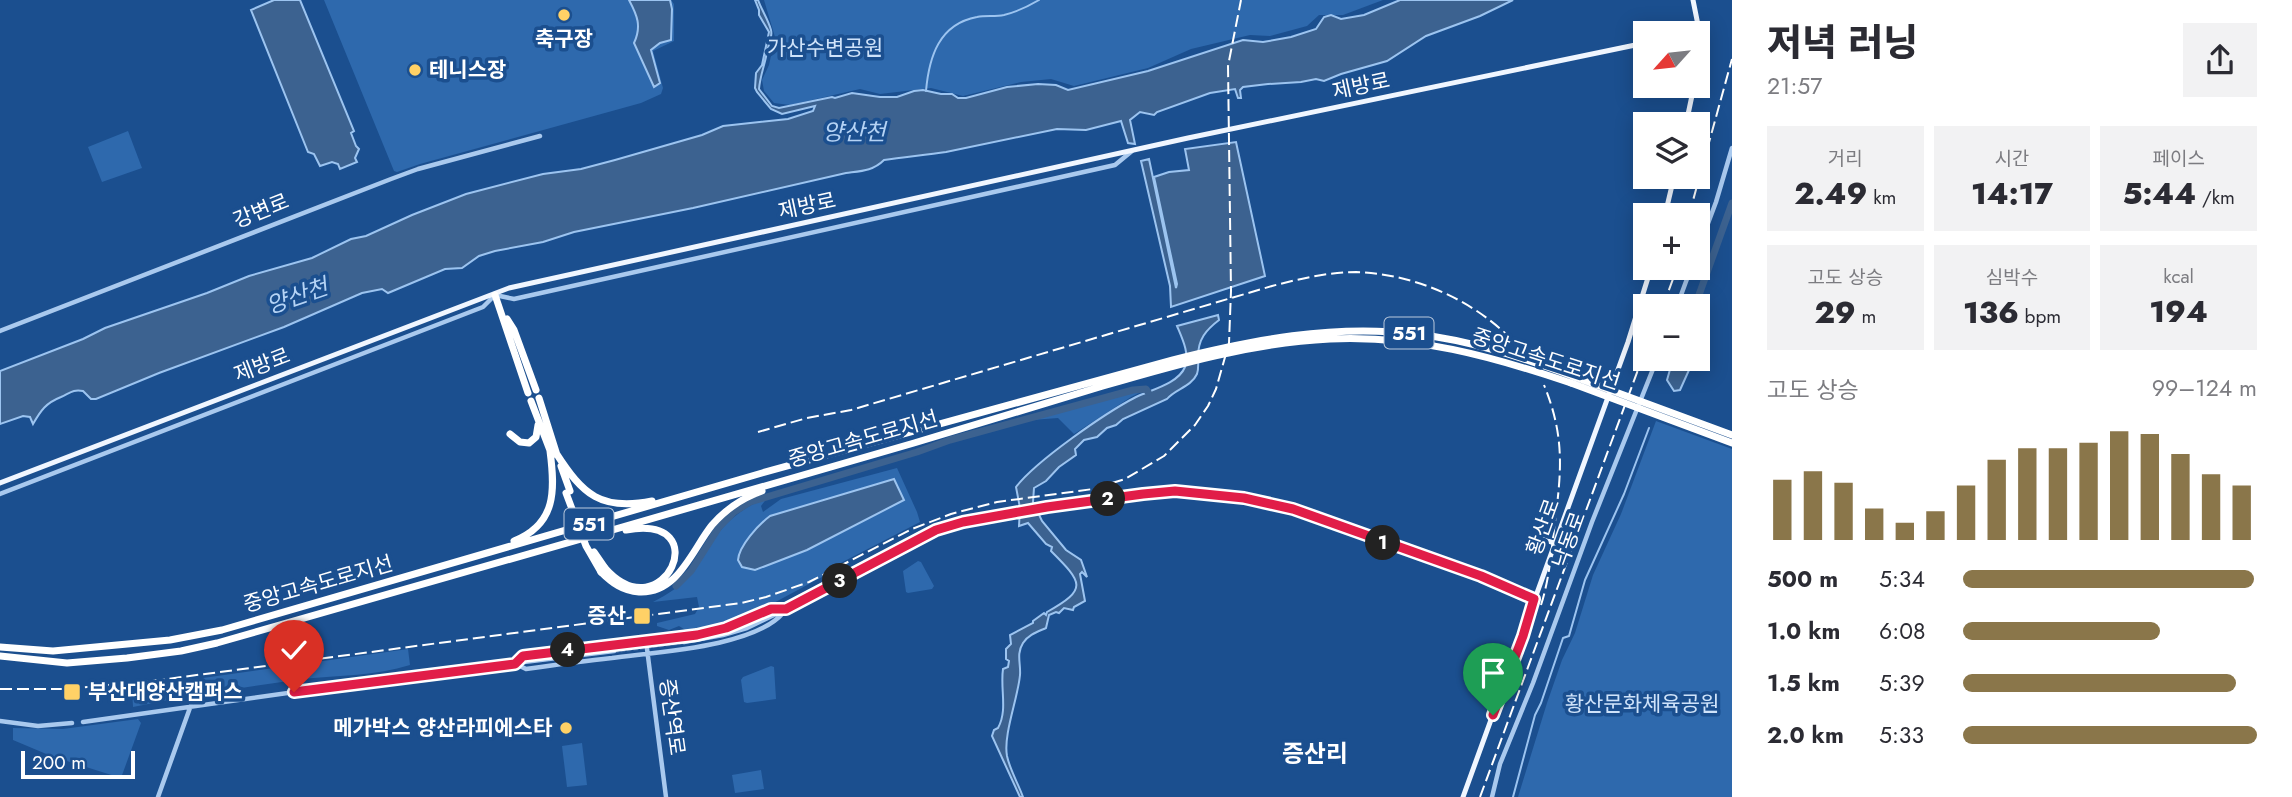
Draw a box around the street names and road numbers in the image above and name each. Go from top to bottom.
street label: 제방로 [1330,65,1392,107]
street label: 제방로 [776,185,838,227]
street label: 강변로 [229,186,293,236]
road number: 551 [1384,318,1434,348]
street label: 중앙고속도로지선 [1468,321,1624,397]
street label: 제방로 [230,341,294,389]
street label: 중앙고속도로지선 [785,403,941,475]
street label: 황산로 [1519,495,1567,559]
street label: 낙동로 [1545,508,1593,572]
road number: 551 [564,509,614,540]
street label: 중앙고속도로지선 [240,548,396,620]
street label: 증산역로 [652,677,692,757]

